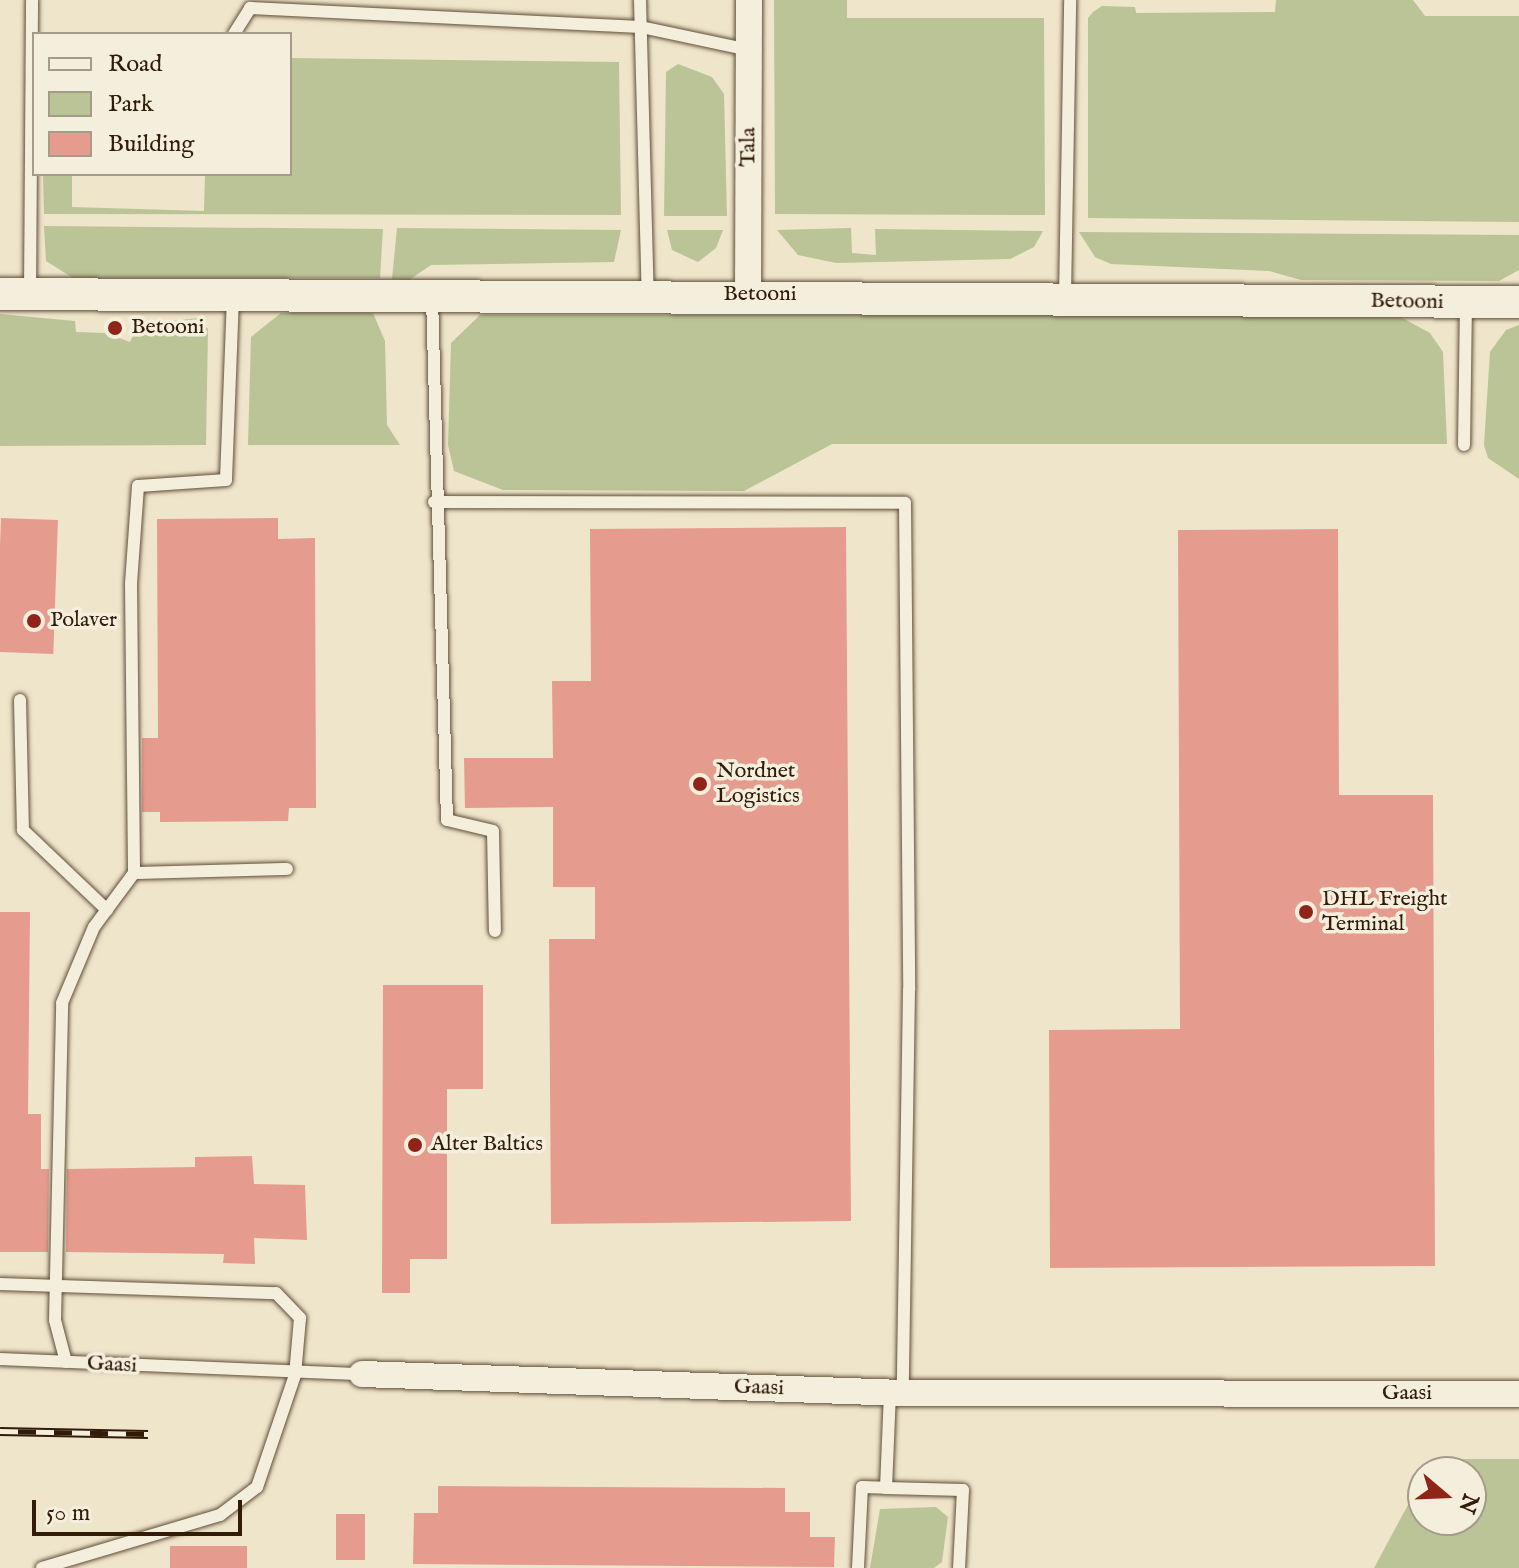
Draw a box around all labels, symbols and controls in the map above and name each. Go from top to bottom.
legend [32,32,292,176]
text: Road [108,49,162,80]
text: Park [108,89,154,120]
street label: Tala [736,127,762,167]
text: Building [108,129,194,160]
street label: Betooni [723,282,797,308]
street label: Betooni [1370,288,1444,316]
place label: Betooni [131,315,204,341]
marker: Betooni [106,319,124,337]
place label: Polaver [50,608,117,634]
marker: Polaver [25,612,43,630]
place label: Nordnet Logistics [716,758,800,810]
marker: Nordnet Logistics [691,775,709,793]
place label: DHL Freight Terminal [1322,886,1448,938]
marker: DHL Freight Terminal [1297,903,1315,921]
place label: Alter Baltics [431,1132,543,1158]
marker: Alter Baltics [406,1136,424,1154]
street label: Gaasi [86,1351,138,1379]
street label: Gaasi [733,1374,785,1402]
street label: Gaasi [1382,1381,1432,1407]
north arrow [1407,1456,1487,1536]
scale bar [36,1484,246,1534]
text: N [1451,1490,1484,1517]
text: 50 m [46,1498,90,1529]

